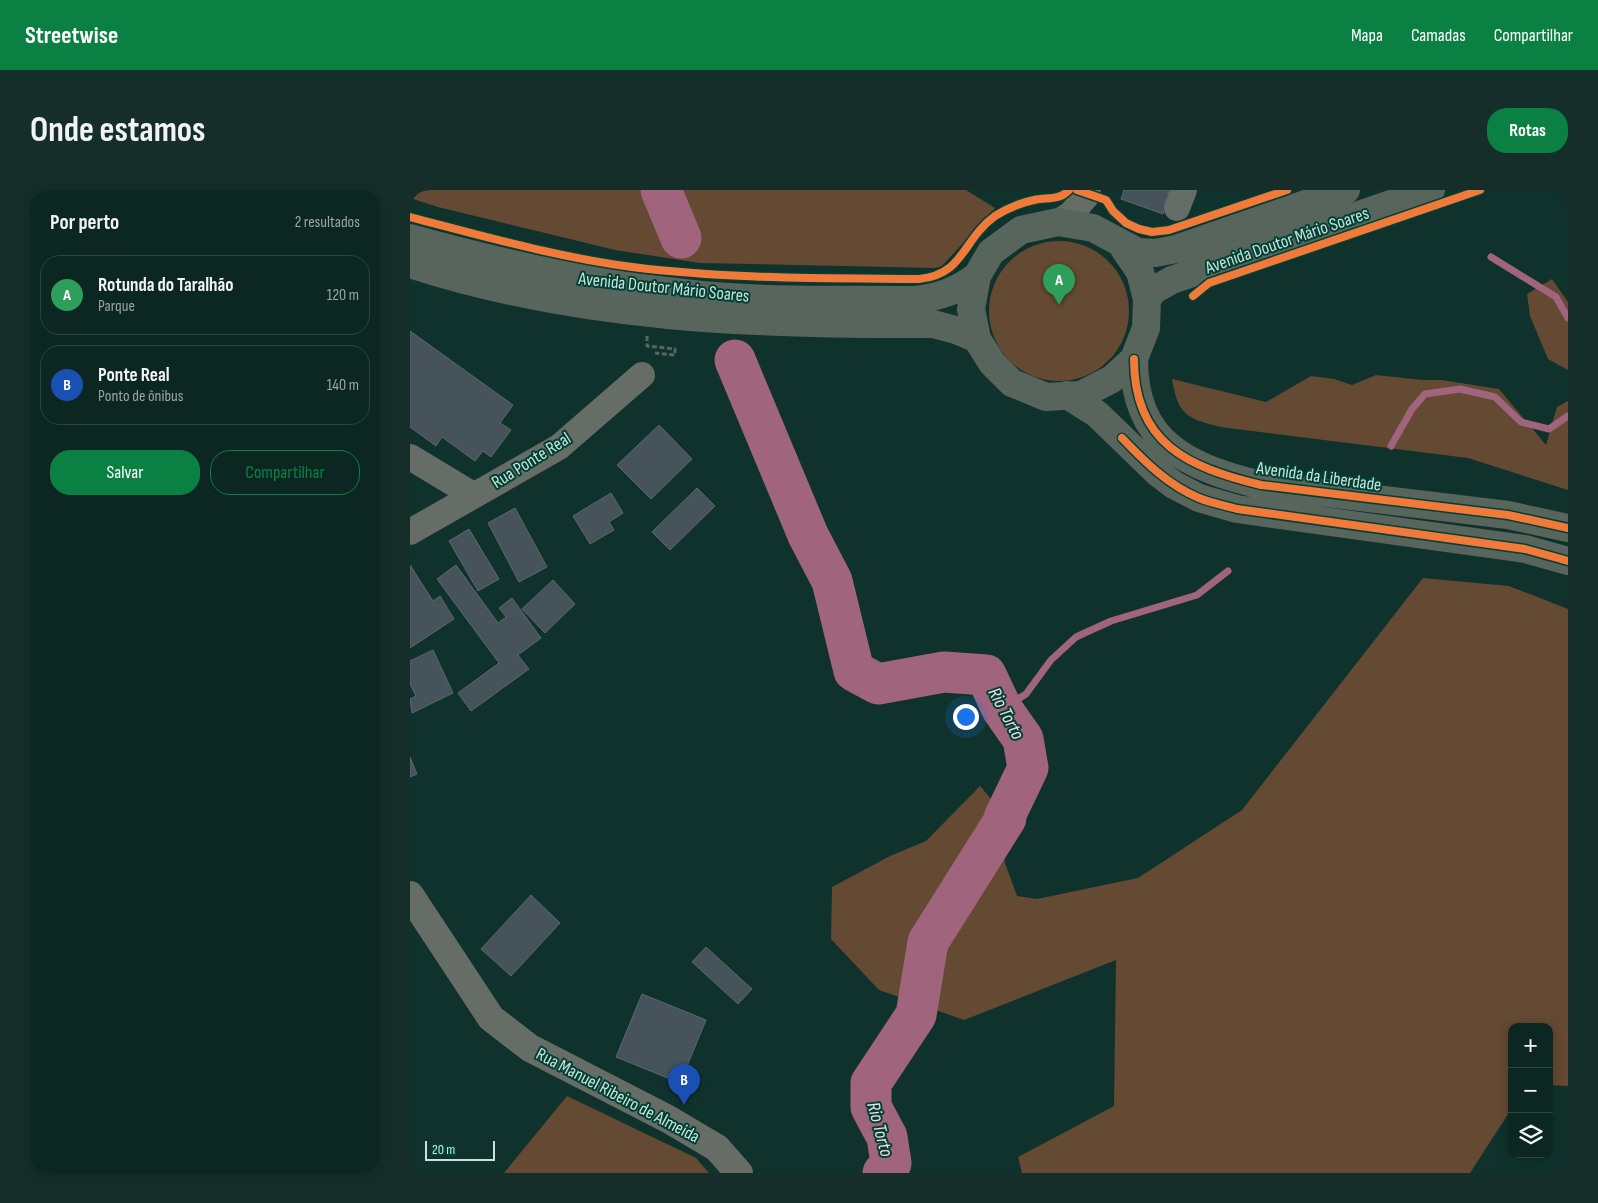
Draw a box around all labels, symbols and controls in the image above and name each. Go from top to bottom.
text: Streetwise [25,21,118,50]
text: Mapa [1351,25,1383,46]
text: Camadas [1411,25,1466,46]
text: Compartilhar [1494,25,1573,46]
button: Rotas [1487,108,1568,153]
text: Onde estamos [30,109,206,152]
street label: Avenida Doutor Mário Soares [1202,203,1372,279]
text: Por perto [50,210,119,235]
text: 2 resultados [295,213,360,232]
pin: A [1043,264,1075,305]
street label: Avenida Doutor Mário Soares [576,268,750,307]
text: Rotunda do Taralhão [98,274,234,297]
text: A [63,286,71,305]
text: 120 m [327,286,359,305]
text: Parque [98,297,135,316]
text: Ponte Real [98,364,170,387]
text: B [63,376,71,395]
text: 140 m [327,376,359,395]
text: Ponto de ônibus [98,387,183,406]
street label: Rua Ponte Real [488,428,575,493]
button: Salvar [50,450,200,495]
button: Compartilhar [210,450,360,495]
street label: Avenida da Liberdade [1254,457,1383,496]
water label: Rio Torto [982,684,1029,744]
your location [953,704,979,730]
map controls [1508,1023,1553,1158]
button: + [1508,1023,1553,1068]
street label: Rua Manuel Ribeiro de Almeida [532,1043,703,1148]
pin: B [668,1064,700,1105]
button: − [1508,1068,1553,1113]
water label: Rio Torto [861,1100,898,1159]
button: layers [1508,1113,1553,1158]
scale bar [425,1138,495,1161]
text: 20 m [432,1141,455,1158]

